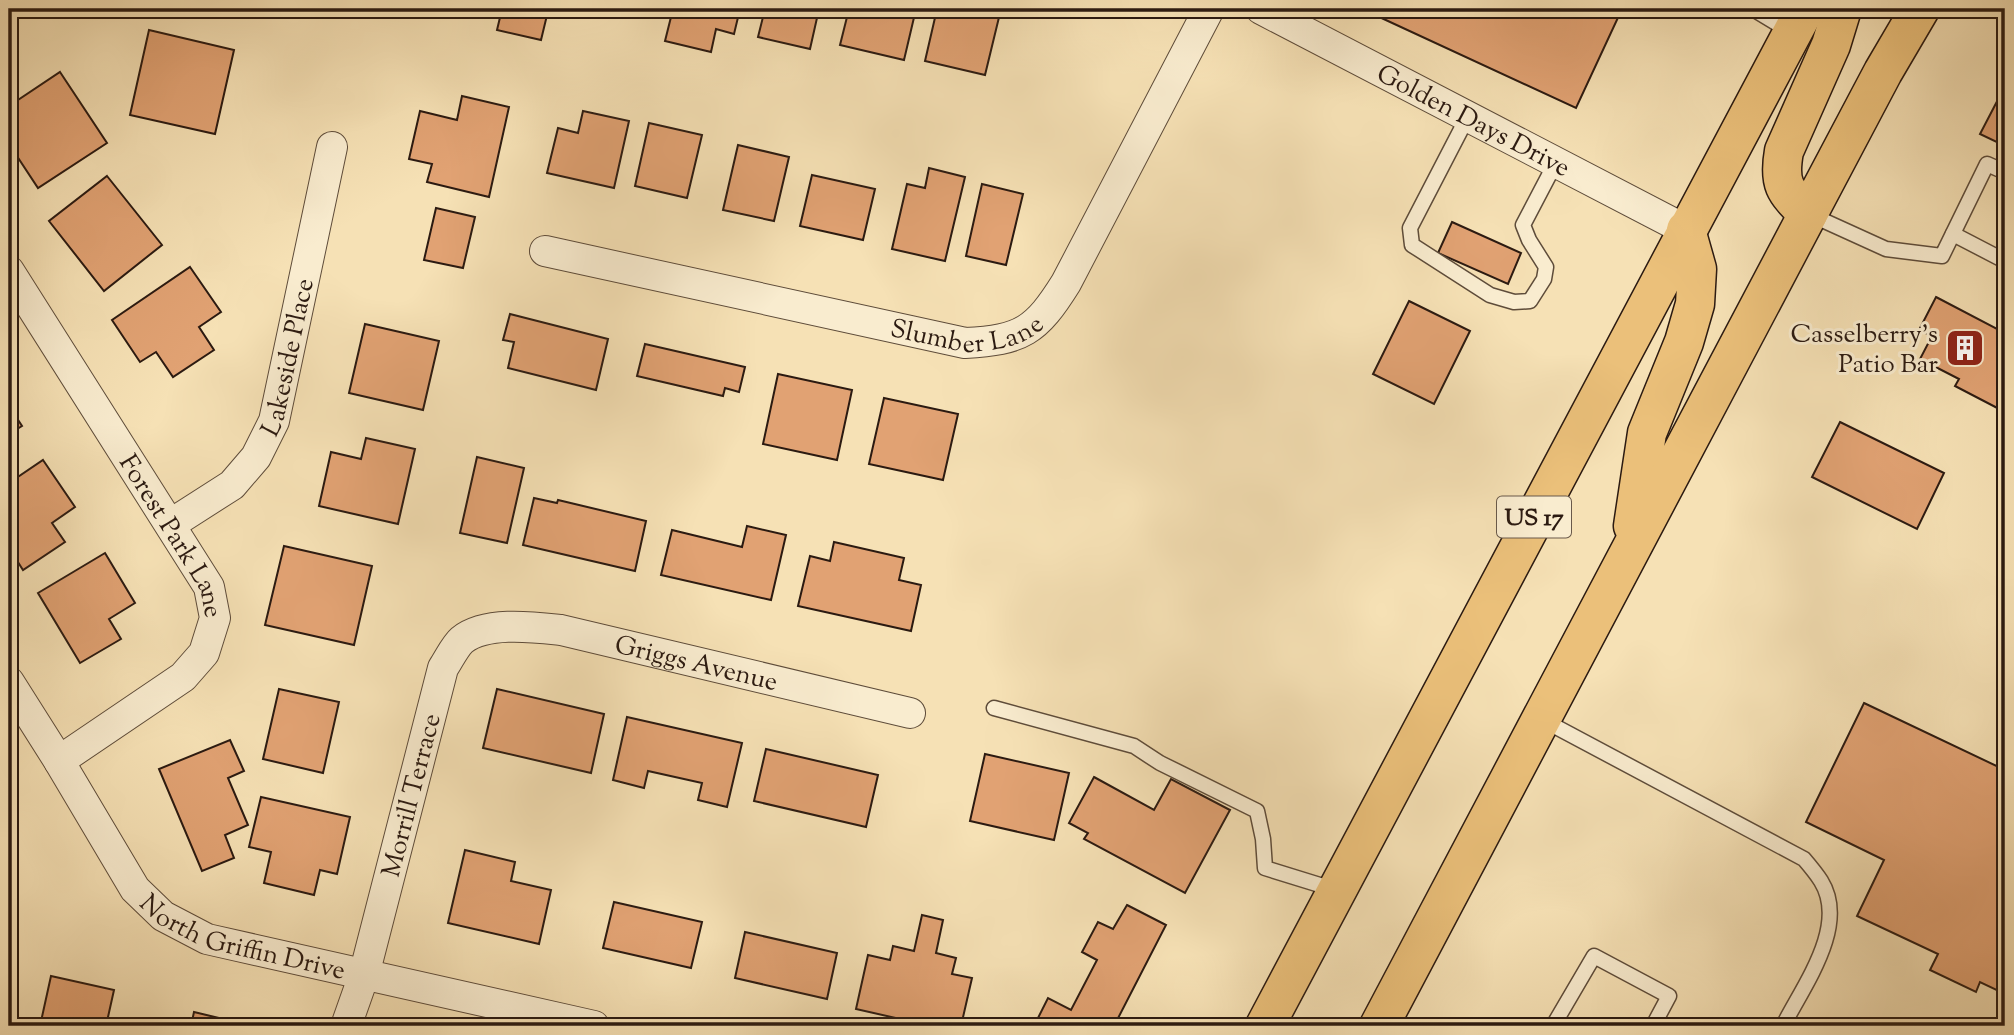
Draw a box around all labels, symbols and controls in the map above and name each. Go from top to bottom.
street label: Golden Days Drive [1370,56,1576,188]
street label: Lakeside Place [253,275,325,444]
street label: Slumber Lane [887,307,1053,364]
place label: Casselberry's Patio Bar [1790,317,1938,384]
building icon: Casselberry's Patio Bar [1944,327,1986,369]
street label: Forest Park Lane [109,448,231,621]
road number: US 17 [1497,496,1571,538]
street label: Griggs Avenue [611,627,781,702]
street label: Morrill Terrace [374,710,452,881]
street label: North Griffin Drive [130,887,349,991]

